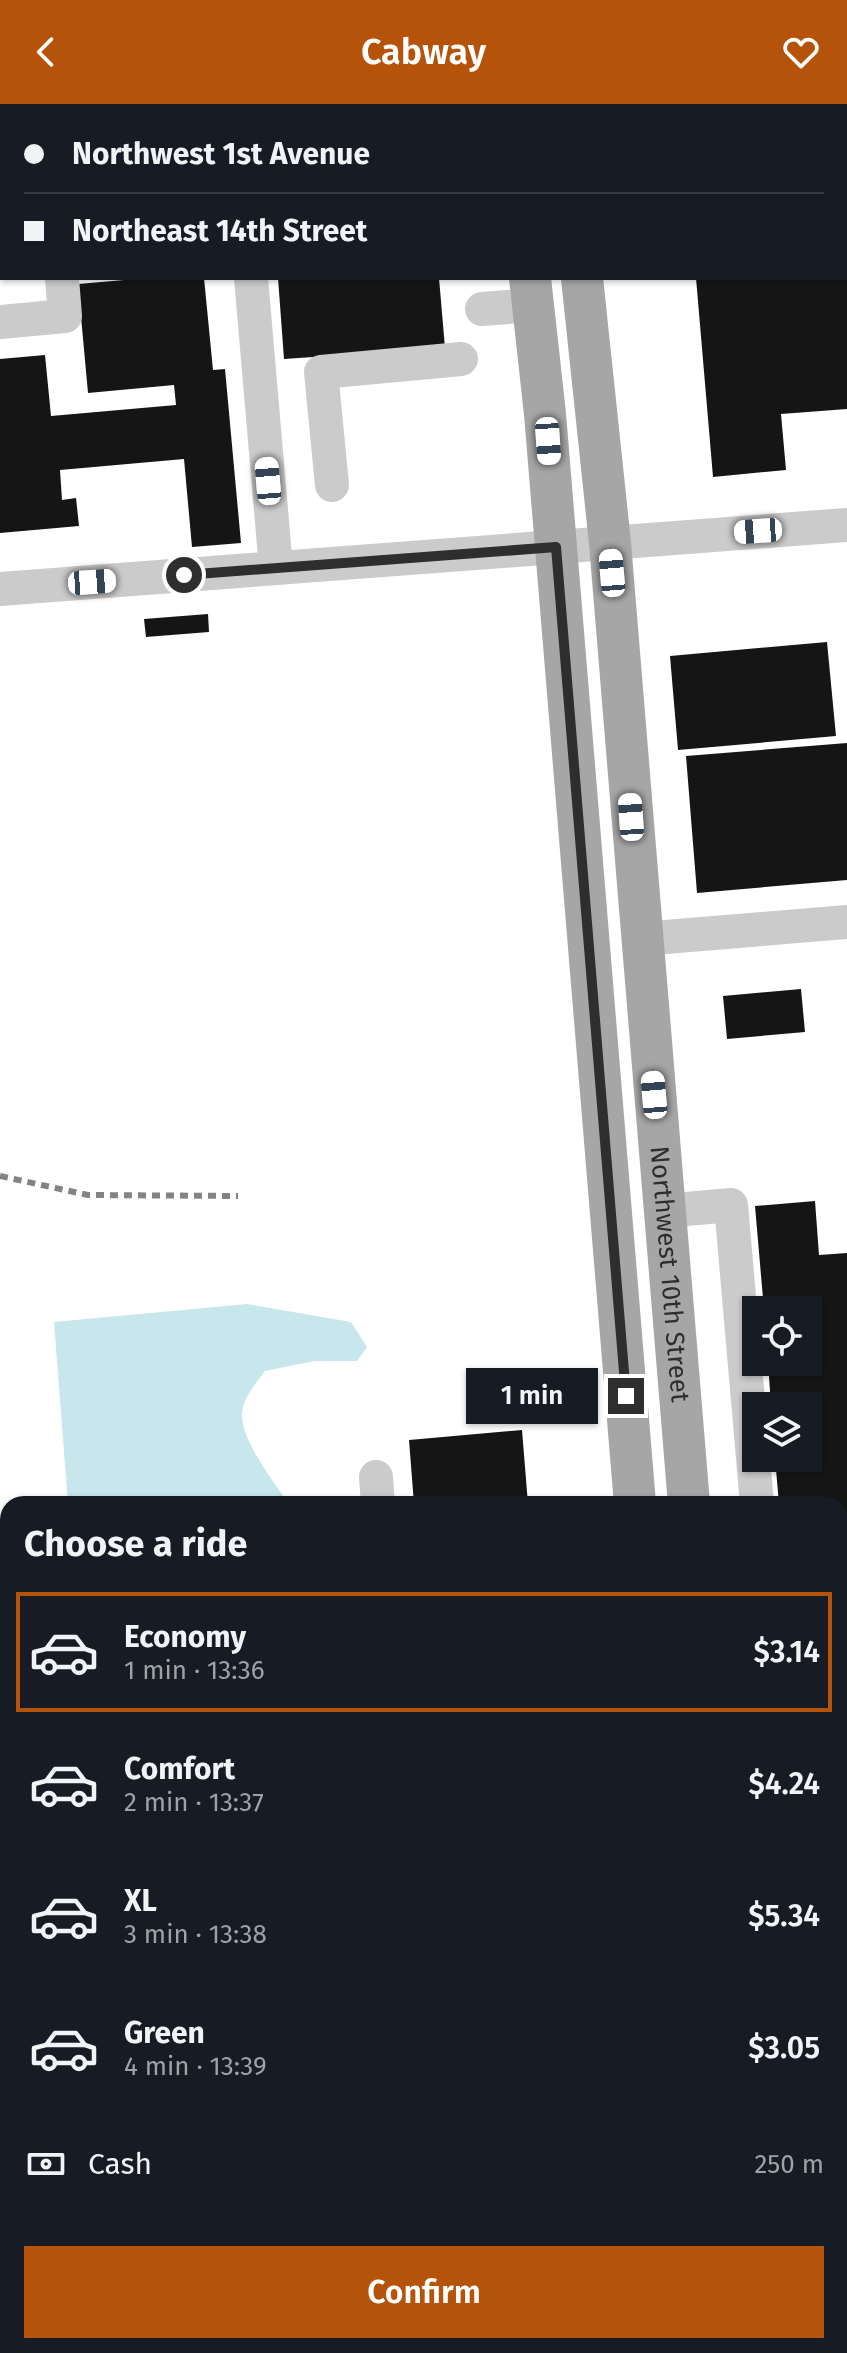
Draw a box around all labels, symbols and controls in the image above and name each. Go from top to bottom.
icon: back [24,30,68,74]
text: Cabway [361,30,486,74]
icon: heart [779,30,823,74]
text: Northwest 1st Avenue [72,136,370,172]
text: Northeast 14th Street [72,213,367,249]
car [534,416,562,466]
car [254,456,282,506]
car [733,517,783,545]
car [598,548,626,598]
route start [166,557,202,593]
car [67,568,117,596]
car [617,792,645,842]
car [640,1070,668,1120]
street label: Northwest 10th Street [644,1145,696,1404]
map controls [742,1296,822,1472]
button: locate [742,1296,822,1376]
callout: 1 min [466,1368,598,1424]
route end [608,1378,644,1414]
text: 1 min [501,1380,563,1411]
button: layers [742,1392,822,1472]
text: Choose a ride [24,1522,247,1566]
icon: car [28,1616,100,1688]
text: Economy [124,1619,246,1655]
text: $3.14 [754,1634,820,1670]
text: 1 min · 13:36 [124,1655,265,1686]
icon: car [28,1748,100,1820]
text: Comfort [124,1751,235,1787]
text: $4.24 [749,1766,820,1802]
text: 2 min · 13:37 [124,1787,264,1818]
icon: car [28,1880,100,1952]
text: XL [124,1883,157,1919]
text: $5.34 [748,1898,820,1934]
text: 3 min · 13:38 [124,1919,267,1950]
icon: car [28,2012,100,2084]
text: Green [124,2015,205,2051]
text: $3.05 [748,2030,820,2066]
text: 4 min · 13:39 [124,2051,267,2082]
icon: cash [24,2142,68,2186]
text: Cash [88,2146,152,2182]
text: 250 m [754,2149,824,2180]
button: Confirm [24,2246,824,2338]

